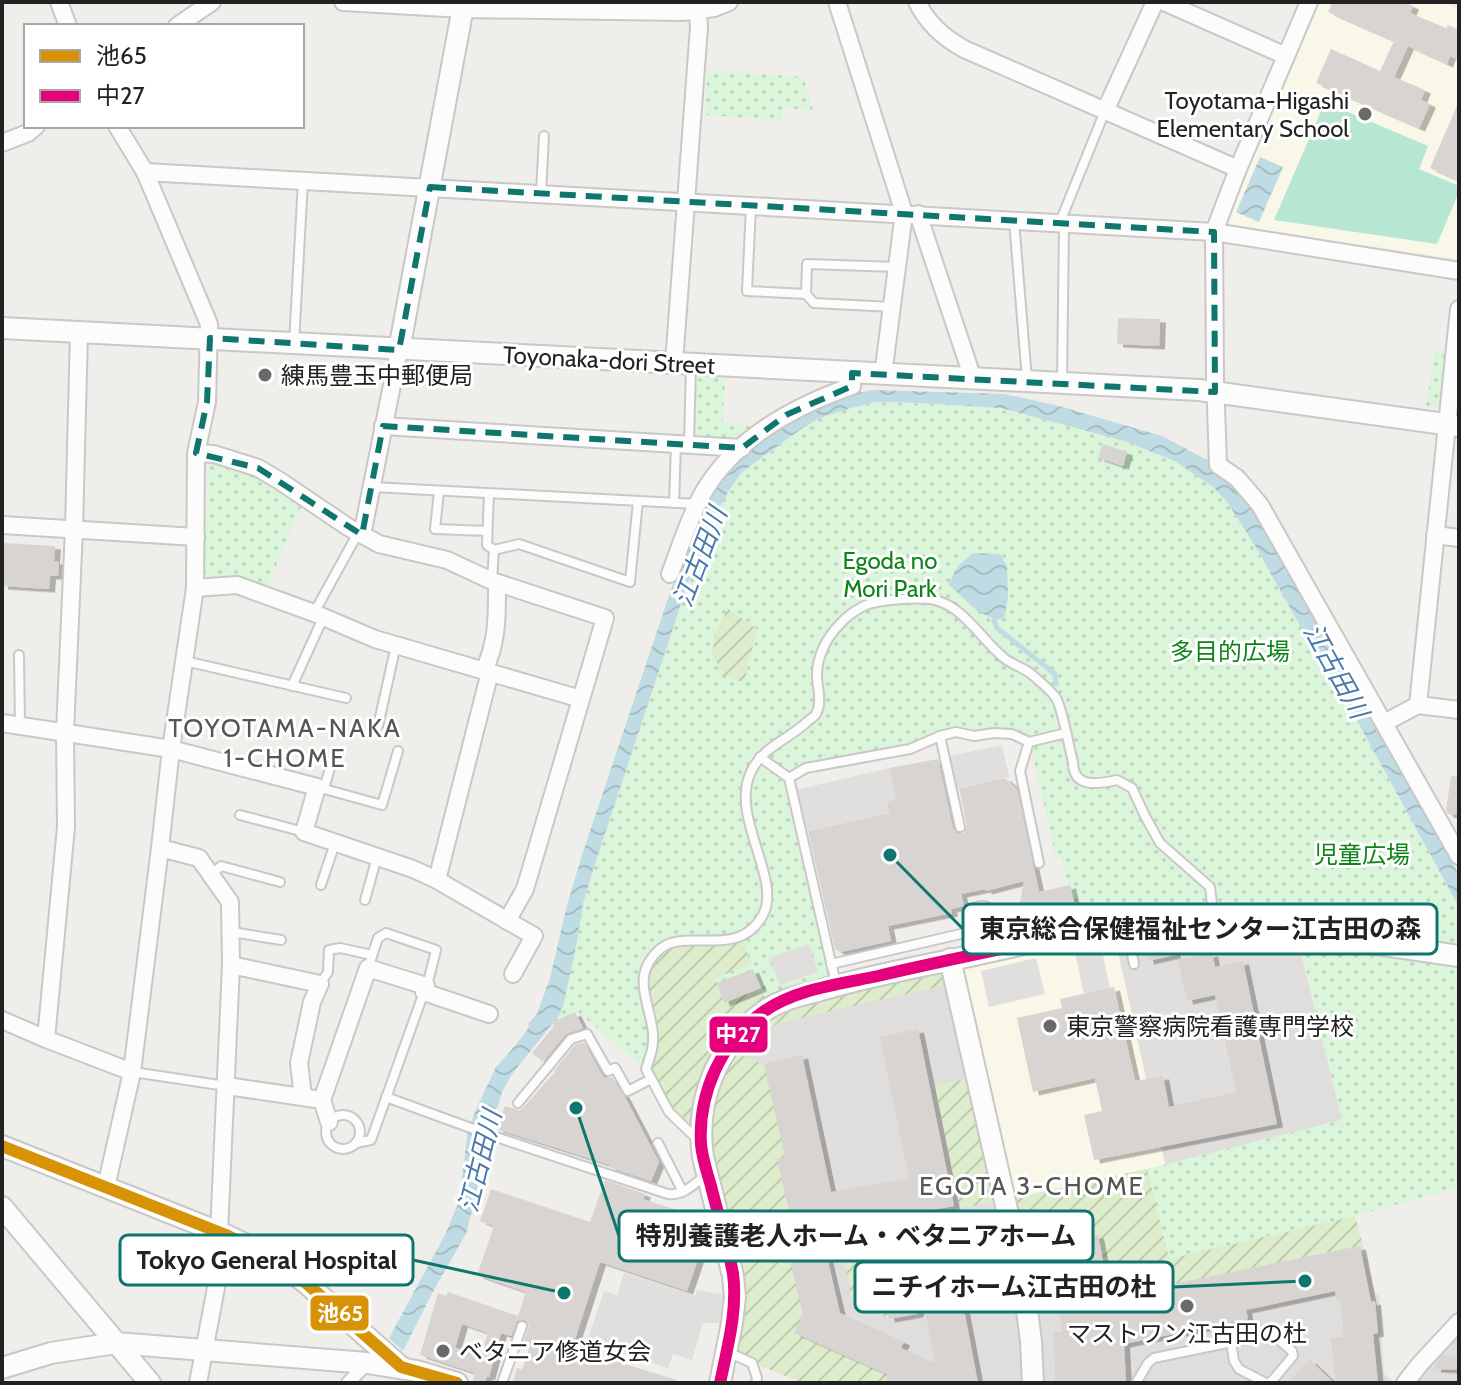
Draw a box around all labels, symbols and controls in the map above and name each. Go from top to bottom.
legend [24,24,304,128]
text: 池65 [96,41,147,70]
text: 中27 [96,81,145,110]
place label: Toyotama-Higashi Elementary School [1157,86,1349,143]
marker: Toyotama-Higashi Elementary School [1356,105,1374,123]
street label: Toyonaka-dori Street [502,340,716,380]
place label: 練馬豊玉中郵便局 [281,361,473,390]
marker: 練馬豊玉中郵便局 [256,366,274,384]
water label: 江古田川 [666,500,735,611]
park label: Egoda no Mori Park [843,546,937,603]
water label: 江古田川 [1297,618,1377,727]
park label: 多目的広場 [1170,637,1290,666]
district label: TOYOTAMA-NAKA 1-CHOME [168,712,402,774]
park label: 児童広場 [1314,840,1410,869]
callout: 東京総合保健福祉センター江古田の森 [963,904,1437,954]
text: 東京総合保健福祉センター江古田の森 [979,913,1421,945]
place label: 東京警察病院看護専門学校 [1066,1012,1354,1041]
line badge: 中27 [708,1015,769,1054]
marker: 東京警察病院看護専門学校 [1041,1017,1059,1035]
text: 中27 [716,1021,761,1048]
water label: 江古田川 [452,1104,509,1215]
district label: EGOTA 3-CHOME [919,1170,1145,1202]
callout: 特別養護老人ホーム・ベタニアホーム [619,1211,1093,1261]
text: 特別養護老人ホーム・ベタニアホーム [636,1220,1076,1252]
callout: Tokyo General Hospital [120,1235,413,1285]
text: Tokyo General Hospital [137,1244,398,1276]
callout: ニチイホーム江古田の杜 [855,1262,1173,1312]
text: ニチイホーム江古田の杜 [871,1271,1157,1303]
line badge: 池65 [309,1294,370,1332]
marker: マストワン江古田の杜 [1178,1297,1196,1315]
text: 池65 [317,1300,363,1327]
place label: マストワン江古田の杜 [1067,1319,1307,1348]
place label: ベタニア修道女会 [459,1337,651,1366]
marker: ベタニア修道女会 [434,1342,452,1360]

